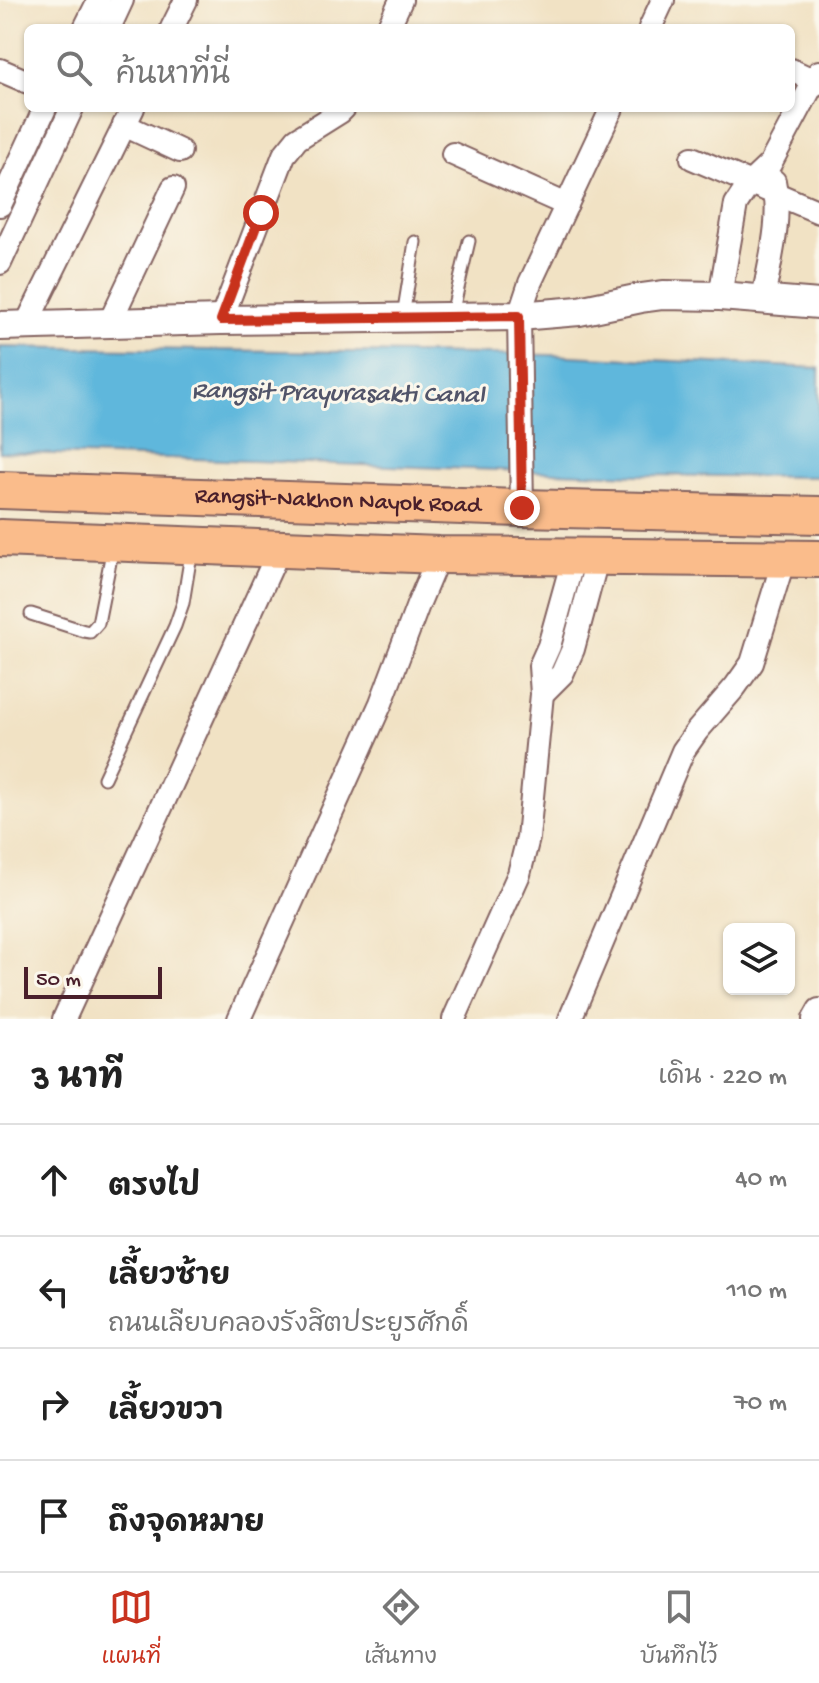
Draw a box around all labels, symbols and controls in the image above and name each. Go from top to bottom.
search box [24,24,795,112]
icon: search [52,46,96,90]
text: ค้นหาที่นี่ [116,60,230,95]
route start [243,195,279,231]
water label: Rangsit Prayurasakti Canal [191,377,486,413]
street label: Rangsit-Nakhon Nayok Road [194,482,483,521]
route end [504,490,540,526]
map controls [723,923,795,995]
button: layers [723,923,795,995]
scale bar [24,963,162,999]
text: 50 m [36,968,81,994]
text: 3 นาที [32,1061,123,1101]
text: เดิน · 220 m [658,1063,787,1094]
icon: ahead [32,1158,76,1202]
text: 40 m [735,1165,787,1196]
text: ตรงไป [108,1172,200,1207]
text: เลี้ยวซ้าย [108,1261,230,1296]
icon: left [32,1270,76,1314]
text: 110 m [727,1277,787,1308]
text: ถนนเลียบคลองรังสิตประยูรศักดิ์ [108,1311,469,1342]
icon: right [32,1382,76,1426]
text: 70 m [734,1389,787,1420]
text: เลี้ยวขวา [108,1396,223,1431]
icon: arrive [32,1494,76,1538]
text: ถึงจุดหมาย [108,1508,265,1543]
tab: แผนที่ [102,1585,161,1672]
tab: เส้นทาง [364,1585,437,1672]
tab: บันทึกไว้ [640,1585,717,1672]

